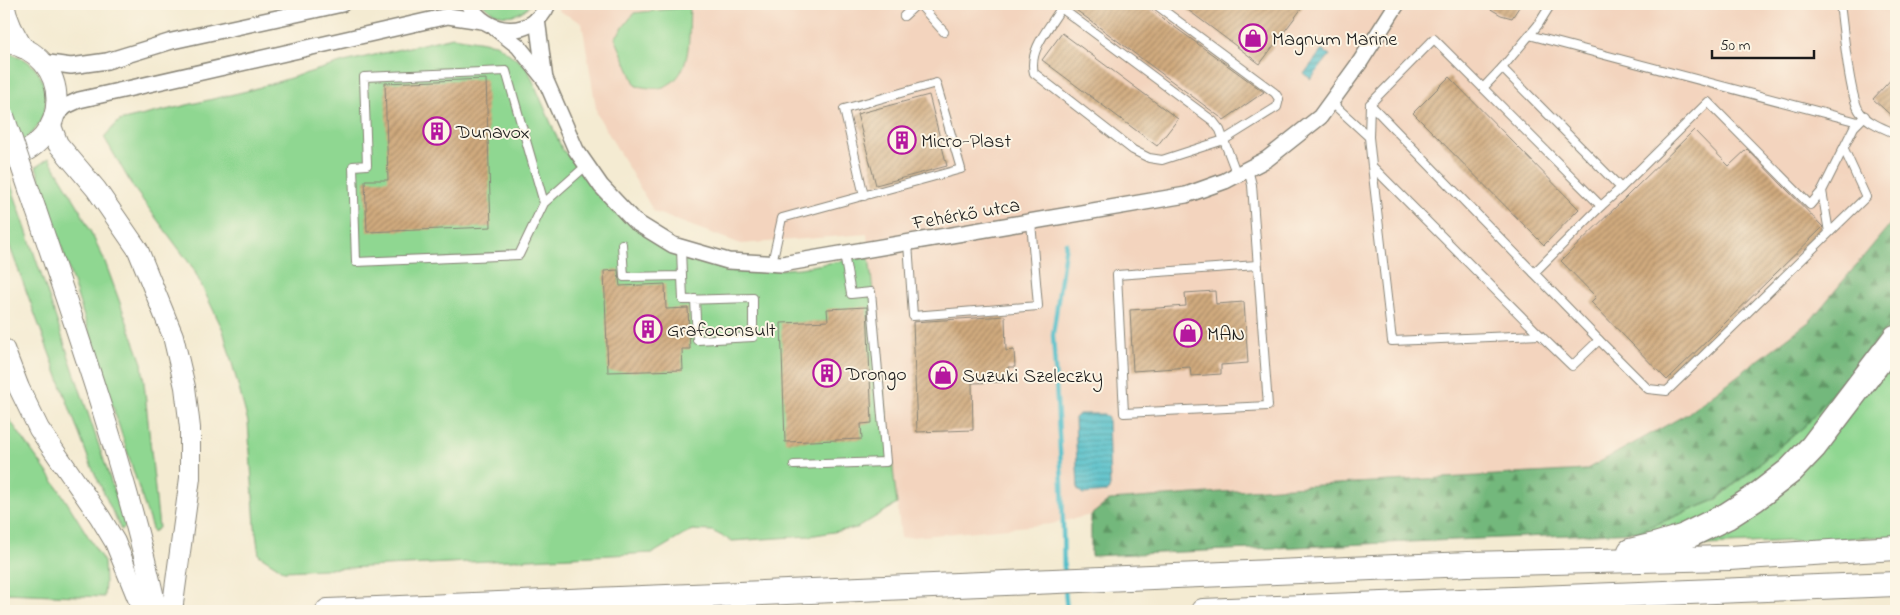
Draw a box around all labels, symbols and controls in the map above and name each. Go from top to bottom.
shop icon: Magnum Marine [1238,23,1268,53]
place label: Magnum Marine [1272,26,1397,56]
scale bar [1712,28,1815,60]
text: 50 m [1720,35,1751,57]
building icon: Dunavox [422,116,452,146]
place label: Dunavox [455,119,530,148]
building icon: Micro-Plast [887,125,917,155]
place label: Micro-Plast [921,128,1011,157]
street label: Fehérkő utca [909,192,1022,239]
building icon: Grafoconsult [633,314,663,344]
place label: Grafoconsult [667,317,776,346]
shop icon: MAN [1173,318,1203,348]
place label: MAN [1207,321,1245,350]
building icon: Drongo [812,358,842,388]
shop icon: Suzuki Szeleczky [928,360,958,390]
place label: Drongo [845,361,907,391]
place label: Suzuki Szeleczky [962,363,1103,392]

